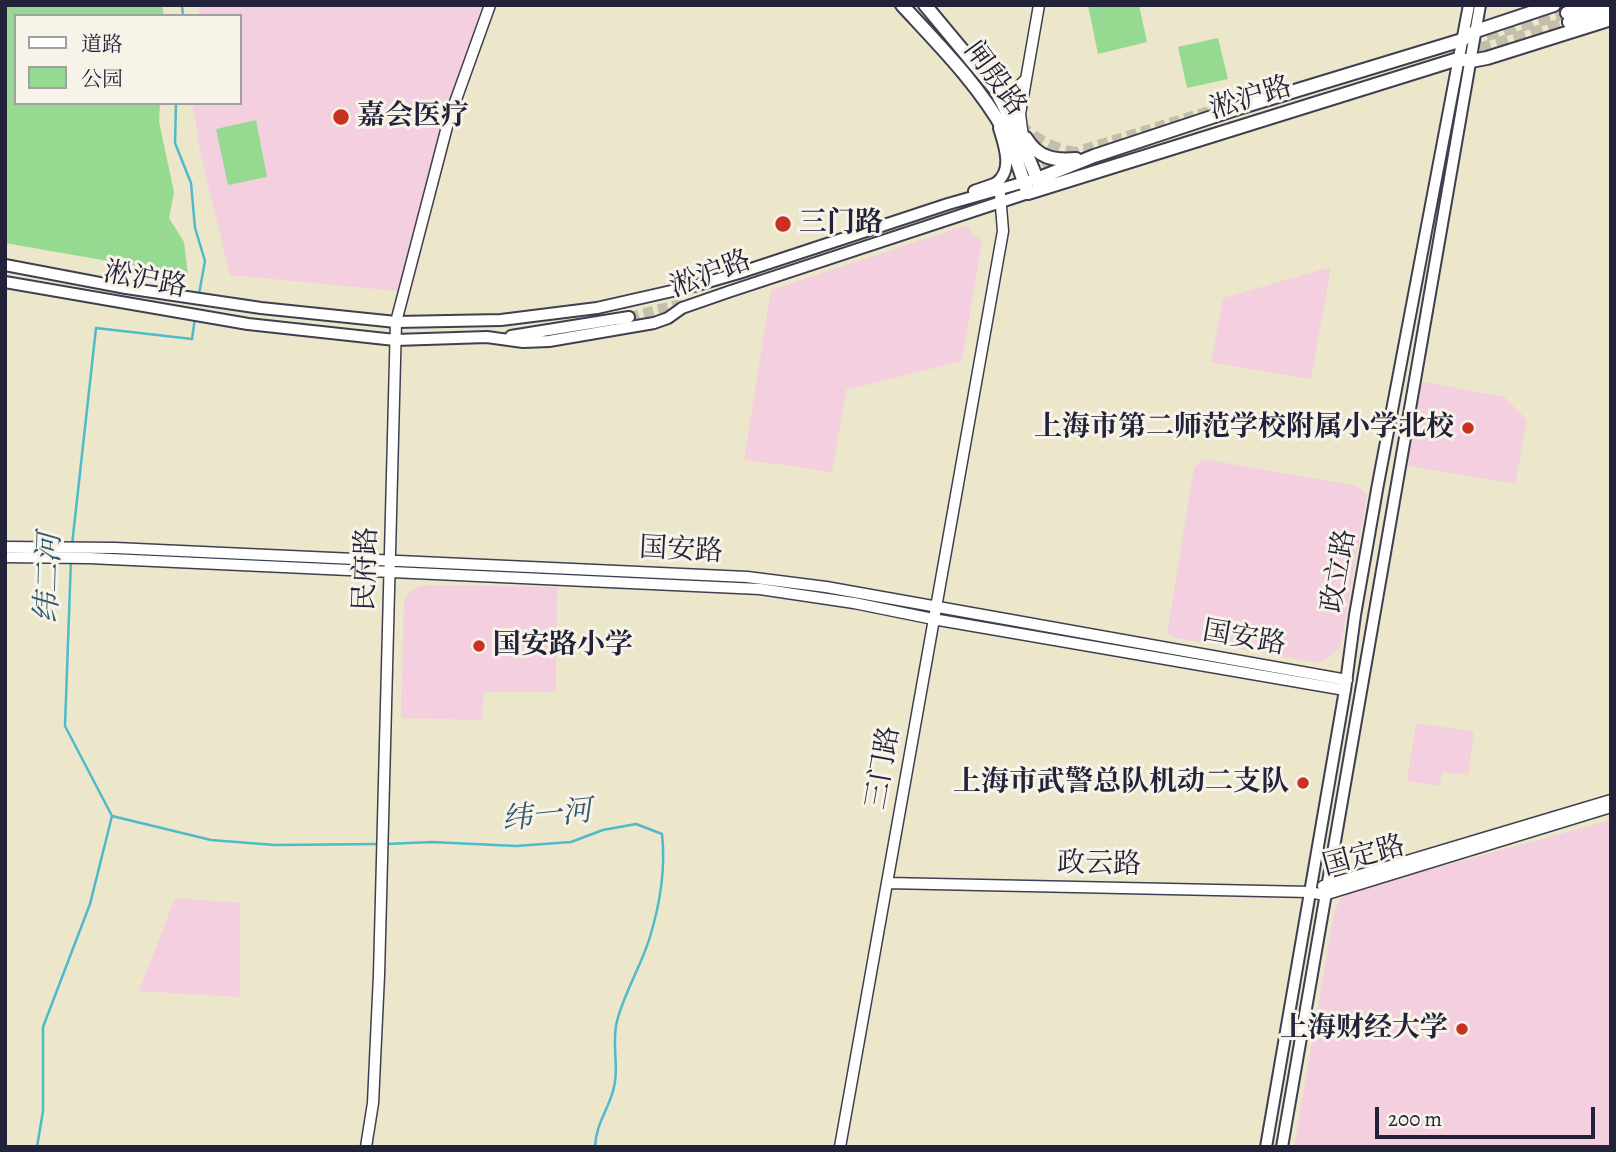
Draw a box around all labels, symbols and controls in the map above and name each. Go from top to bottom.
legend [14,14,242,105]
text: 道路 [81,30,123,58]
street label: 闸殷路 [956,35,1032,123]
text: 公园 [81,65,123,93]
street label: 淞沪路 [1206,71,1296,127]
place label: 嘉会医疗 [357,100,469,134]
marker: 嘉会医疗 [331,107,351,127]
place label: 三门路 [799,207,883,241]
marker: 三门路 [773,214,793,234]
street label: 淞沪路 [666,244,756,306]
street label: 淞沪路 [101,256,189,306]
place label: 上海市第二师范学校附属小学北校 [1034,411,1454,445]
marker: 上海市第二师范学校附属小学北校 [1460,420,1476,436]
street label: 民府路 [349,526,385,612]
street label: 政立路 [1316,527,1364,615]
water label: 纬二河 [30,532,70,624]
street label: 国安路 [638,532,724,570]
street label: 国安路 [1200,615,1288,663]
place label: 国安路小学 [493,629,633,663]
marker: 国安路小学 [471,638,487,654]
street label: 三门路 [860,724,908,812]
place label: 上海市武警总队机动二支队 [953,766,1289,800]
marker: 上海市武警总队机动二支队 [1295,775,1311,791]
water label: 纬一河 [500,794,594,840]
street label: 国定路 [1319,830,1409,884]
street label: 政云路 [1057,847,1141,883]
place label: 上海财经大学 [1280,1012,1448,1046]
marker: 上海财经大学 [1454,1021,1470,1037]
scale bar [1378,1092,1598,1136]
text: 200 m [1388,1105,1442,1133]

